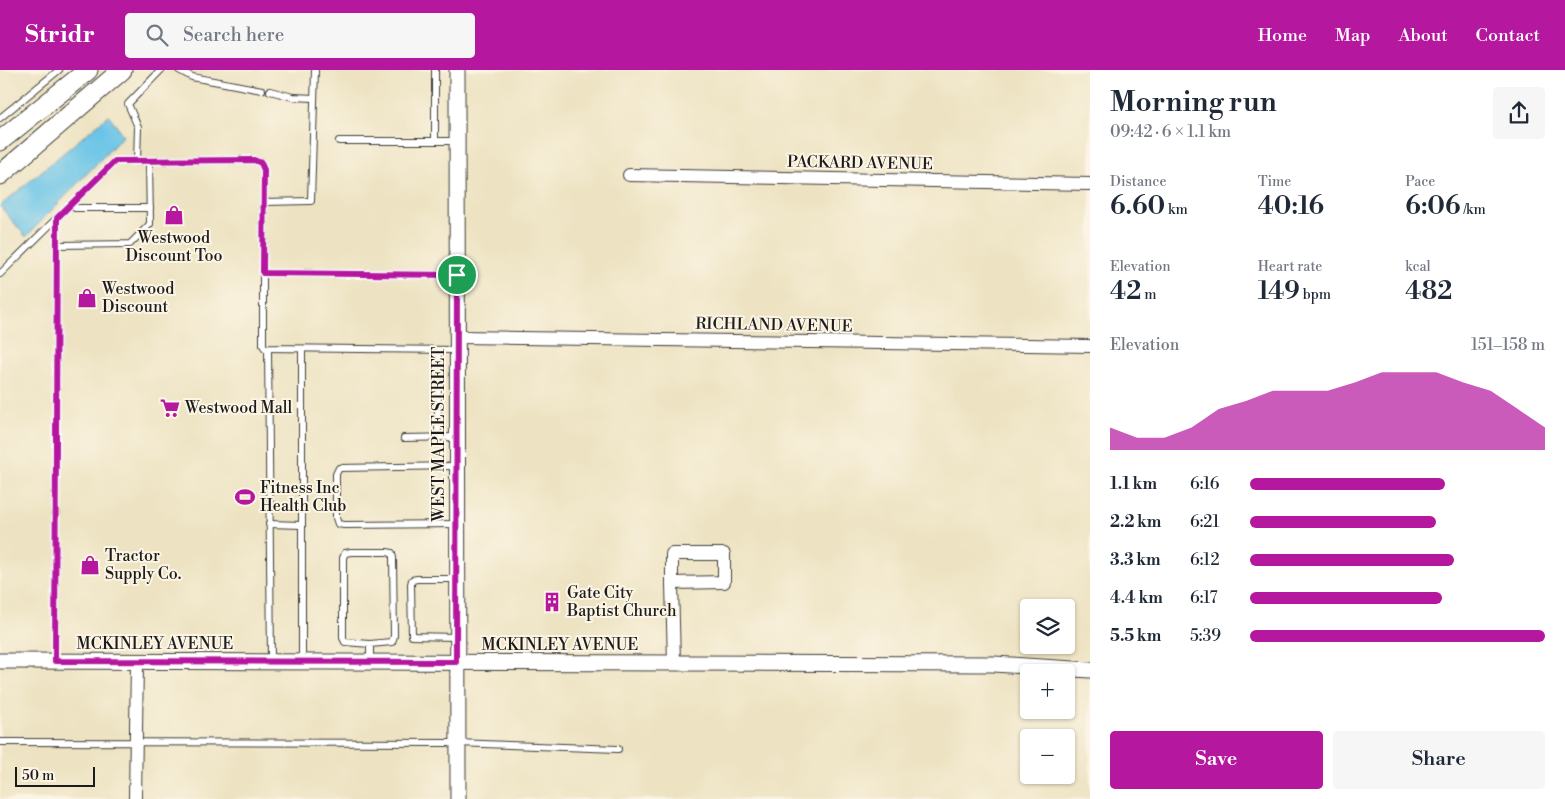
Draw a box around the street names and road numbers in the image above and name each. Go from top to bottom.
street label: PACKARD AVENUE [787,152,933,174]
street label: RICHLAND AVENUE [695,314,853,336]
street label: WEST MAPLE STREET [429,347,449,522]
street label: MCKINLEY AVENUE [77,634,233,654]
street label: MCKINLEY AVENUE [482,635,638,655]

